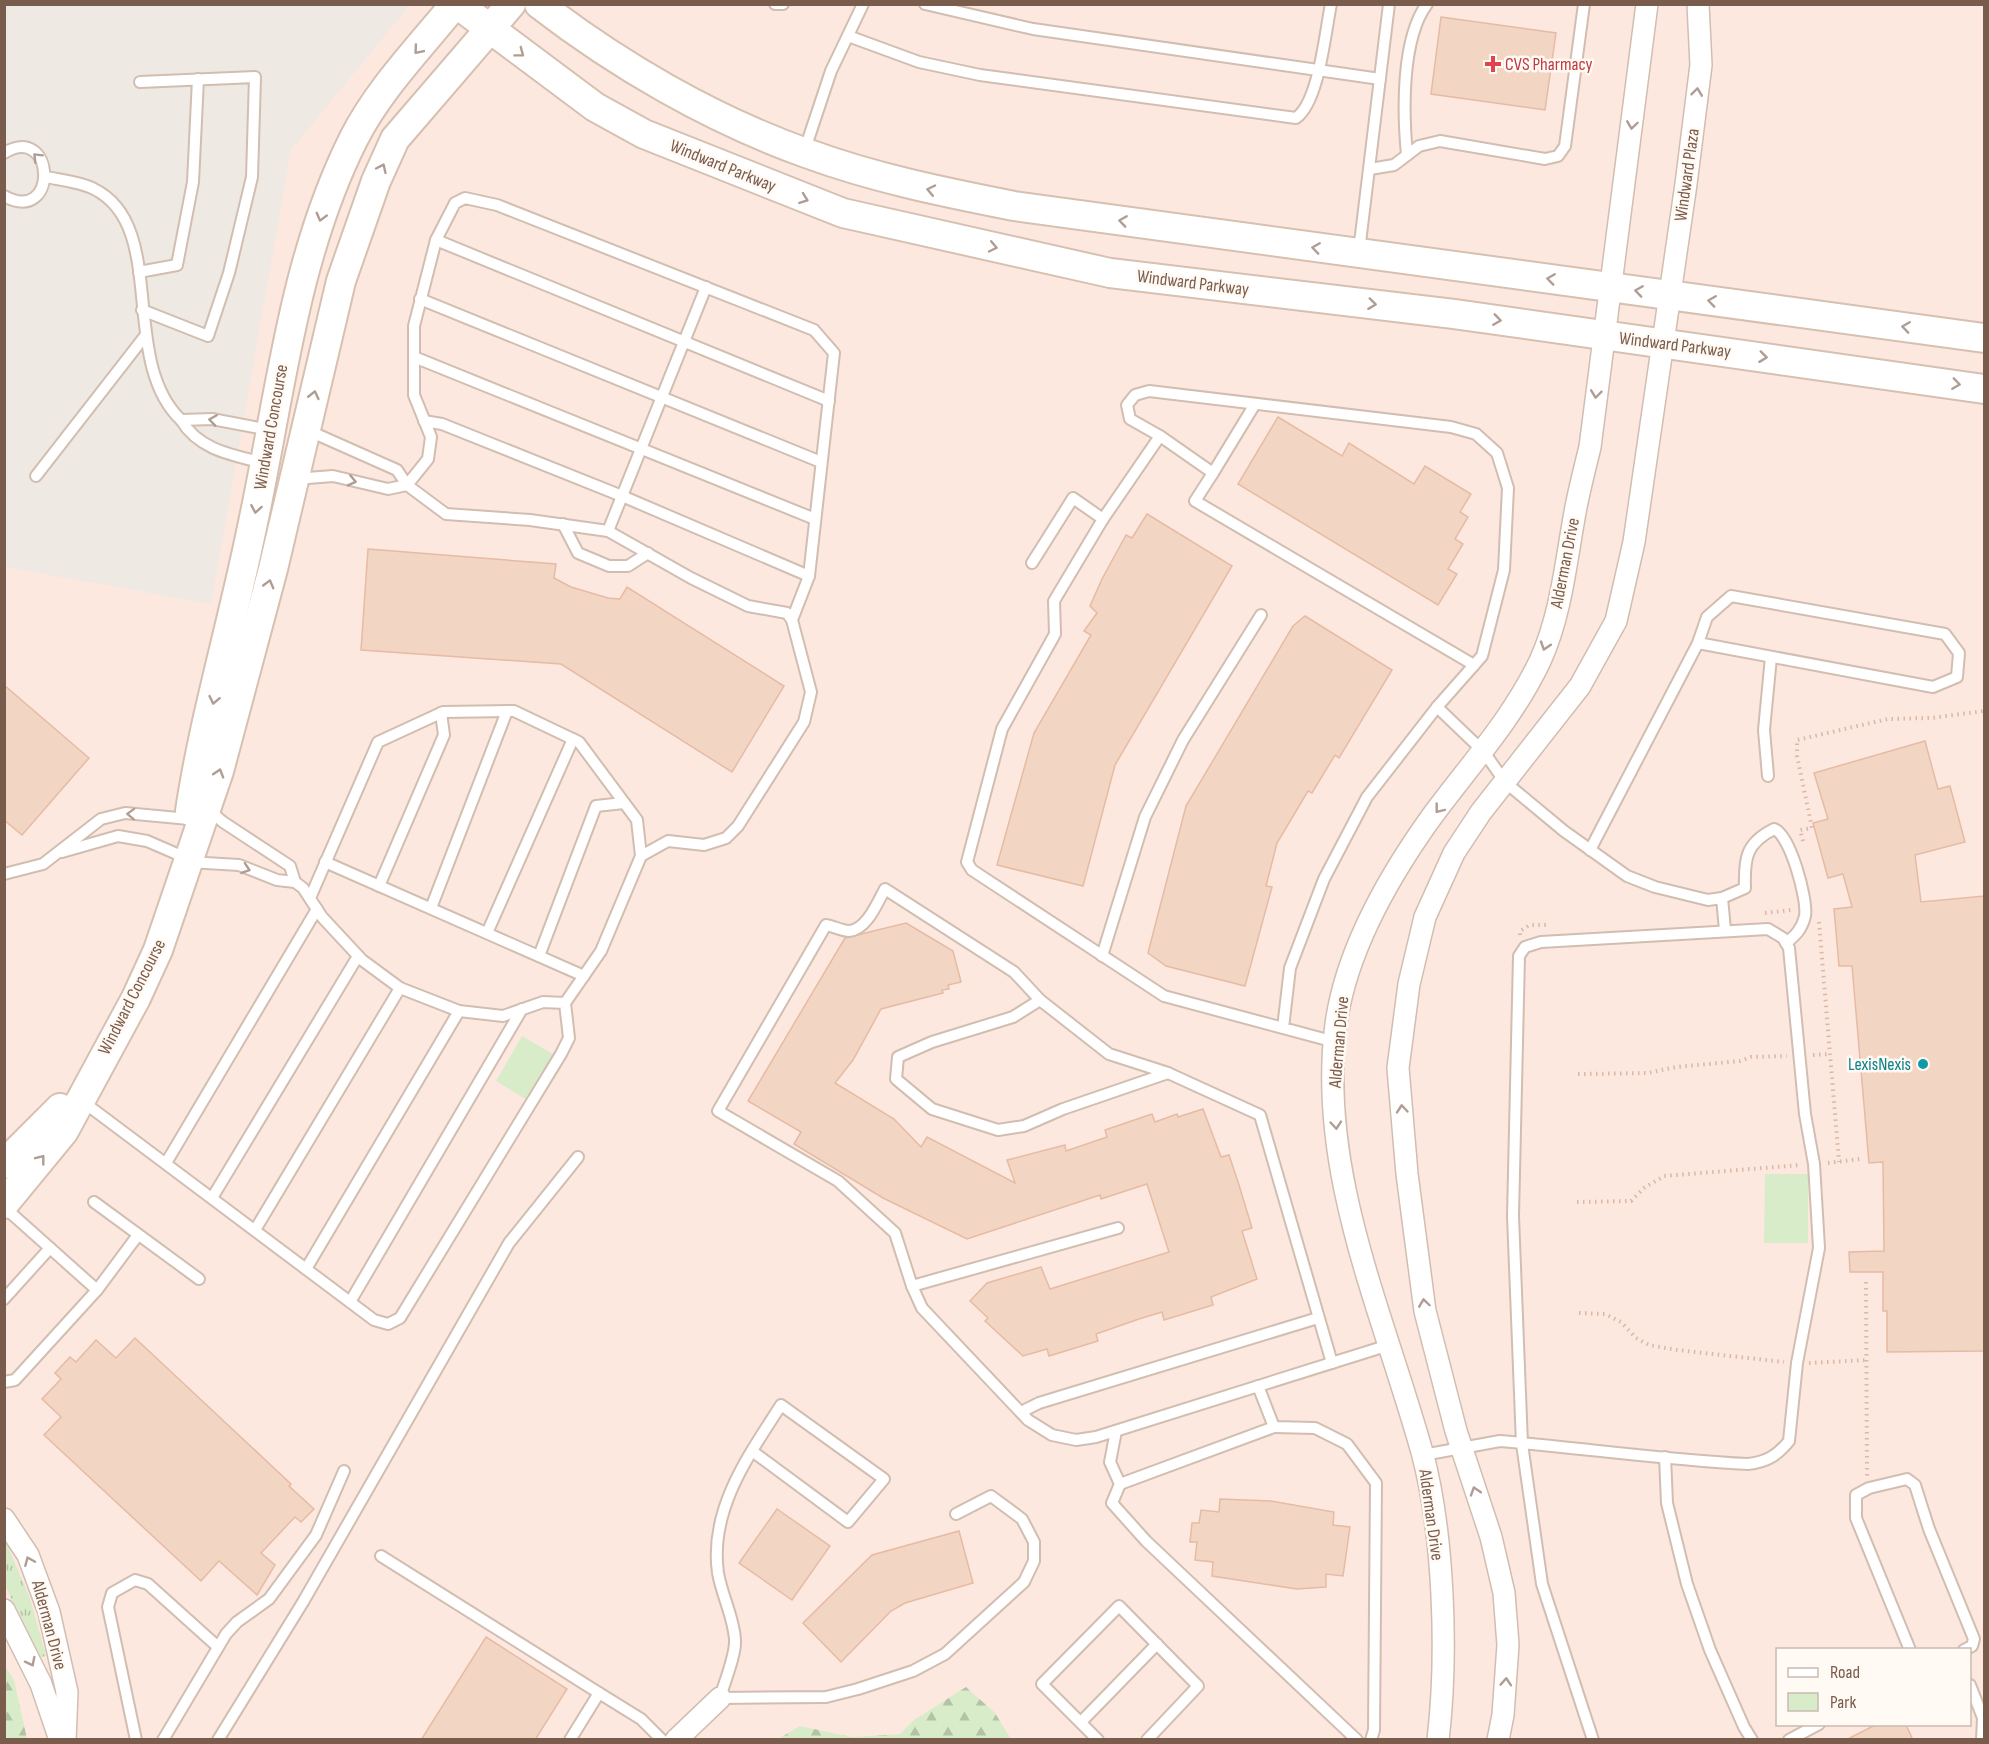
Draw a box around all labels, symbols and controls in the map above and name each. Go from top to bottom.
one-way arrow [414,43,425,54]
one-way arrow [514,46,525,57]
place label: CVS Pharmacy [1505,54,1592,75]
marker: CVS Pharmacy [1486,57,1500,71]
one-way arrow [1691,88,1703,97]
one-way arrow [1626,120,1638,130]
street label: Windward Plaza [1670,127,1704,223]
street label: Windward Parkway [667,135,779,197]
one-way arrow [33,153,43,164]
one-way arrow [375,163,387,174]
one-way arrow [926,184,936,197]
one-way arrow [798,191,809,204]
one-way arrow [316,211,328,222]
one-way arrow [1118,215,1128,227]
one-way arrow [987,240,997,253]
one-way arrow [1312,242,1321,254]
street label: Windward Parkway [1136,266,1250,300]
one-way arrow [1547,273,1556,286]
one-way arrow [1635,286,1644,298]
one-way arrow [1708,295,1717,308]
one-way arrow [1367,297,1377,310]
one-way arrow [1493,314,1502,326]
one-way arrow [1901,321,1910,334]
street label: Windward Parkway [1618,328,1732,362]
one-way arrow [1758,350,1767,362]
street label: Windward Concourse [250,363,292,491]
one-way arrow [1951,378,1960,390]
one-way arrow [1590,389,1603,399]
one-way arrow [307,390,320,400]
one-way arrow [208,414,217,426]
one-way arrow [347,473,357,486]
one-way arrow [250,504,263,514]
street label: Alderman Drive [1546,516,1584,611]
one-way arrow [262,580,274,590]
one-way arrow [1539,640,1552,651]
one-way arrow [208,695,221,705]
one-way arrow [211,768,224,779]
one-way arrow [1435,802,1446,813]
one-way arrow [127,808,136,821]
one-way arrow [240,861,251,874]
street label: Windward Concourse [94,936,170,1058]
street label: Alderman Drive [1324,995,1353,1090]
place label: LexisNexis [1848,1054,1911,1075]
marker: LexisNexis [1916,1057,1930,1071]
one-way arrow [1396,1105,1409,1114]
one-way arrow [1329,1120,1342,1129]
one-way arrow [34,1155,45,1166]
one-way arrow [1418,1298,1430,1308]
street label: Alderman Drive [1414,1467,1448,1562]
one-way arrow [1470,1486,1483,1497]
one-way arrow [24,1556,36,1567]
street label: Alderman Drive [27,1577,71,1672]
legend [1776,1648,1971,1726]
one-way arrow [23,1656,35,1667]
text: Road [1830,1662,1860,1683]
one-way arrow [1499,1677,1512,1686]
text: Park [1830,1692,1856,1713]

